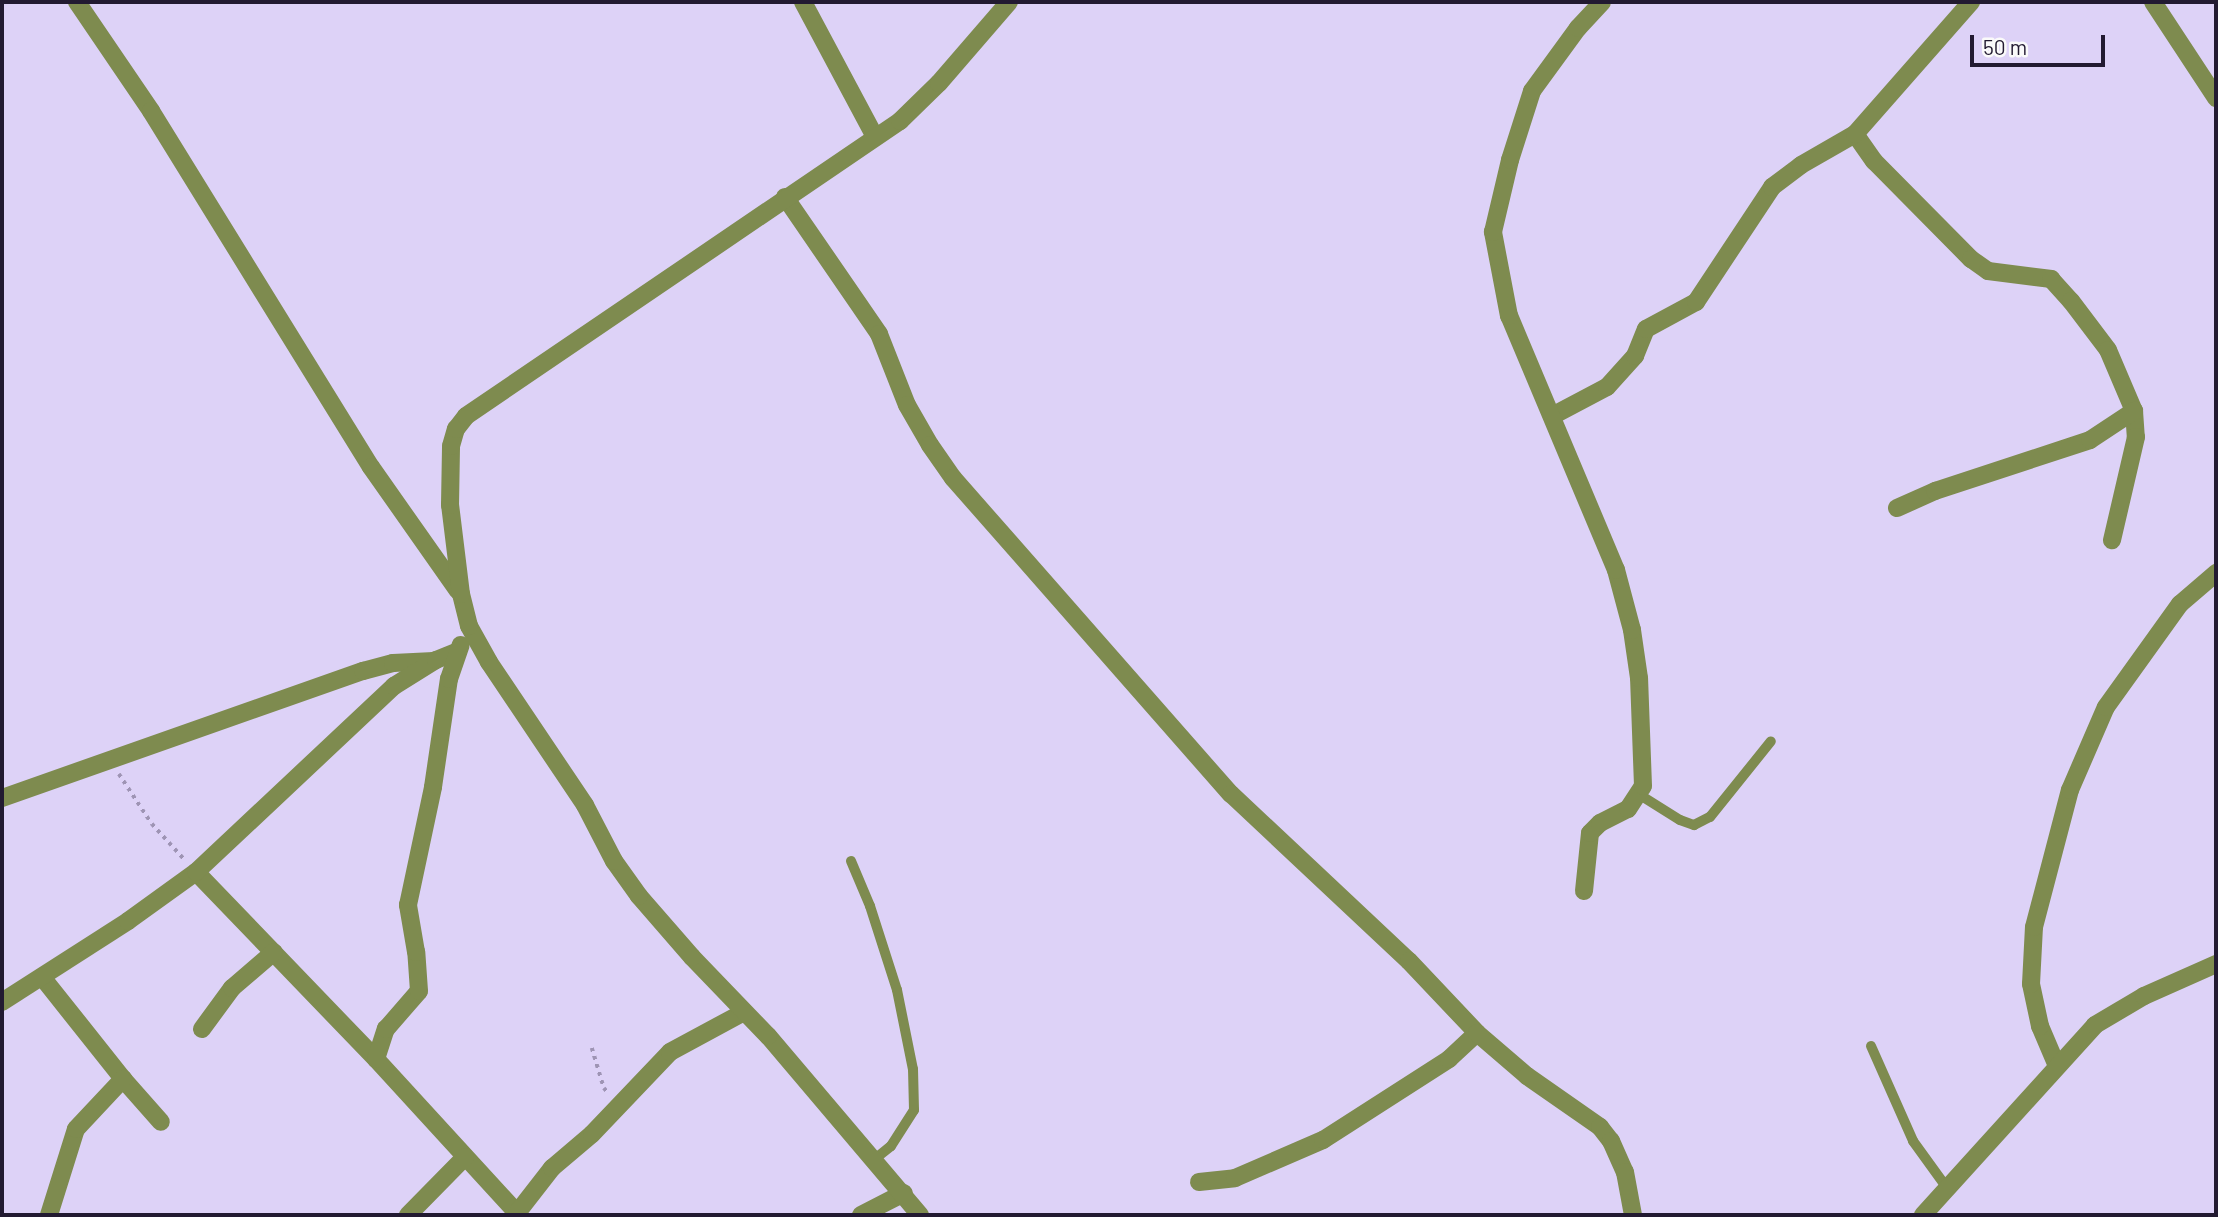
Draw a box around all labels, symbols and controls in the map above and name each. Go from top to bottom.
scale bar [1973,21,2108,65]
text: 50 m [1983,34,2027,59]

